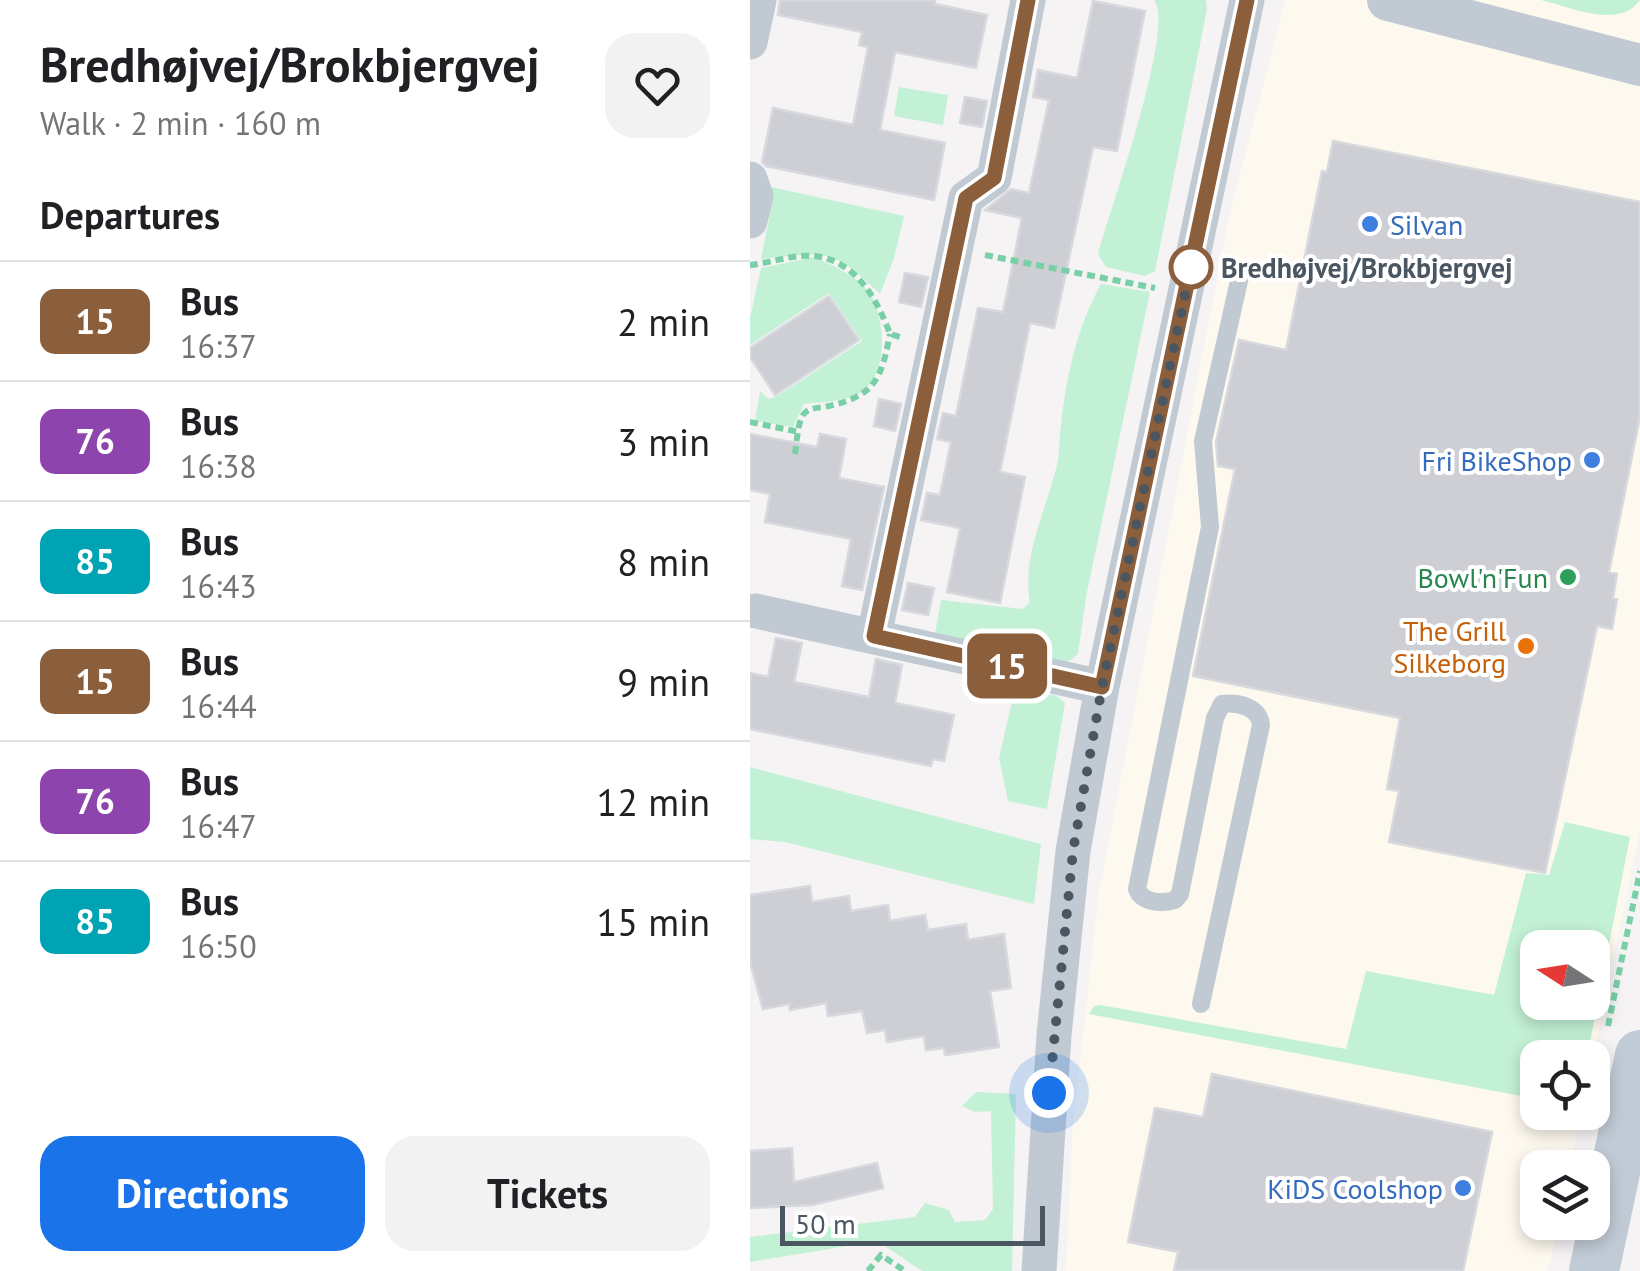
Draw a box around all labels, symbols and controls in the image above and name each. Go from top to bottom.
text: Bredhøjvej/Brokbjergvej [40,33,540,95]
button: heart [605,33,710,138]
text: Walk · 2 min · 160 m [40,102,321,144]
text: Departures [40,190,220,239]
place label: Silvan [1390,206,1463,243]
marker: Silvan [1359,213,1381,235]
marker: Bredhøjvej/Brokbjergvej [1170,246,1212,288]
place label: Bredhøjvej/Brokbjergvej [1221,249,1512,286]
text: Bus [180,276,239,325]
text: 2 min [617,297,710,346]
text: 15 [75,298,115,344]
text: 16:37 [180,325,257,367]
text: Bus [180,396,239,445]
text: 3 min [617,417,710,466]
text: 76 [75,418,115,464]
place label: Fri BikeShop [1422,442,1572,479]
text: 16:38 [180,445,257,487]
marker: Fri BikeShop [1581,449,1603,471]
text: Bus [180,516,239,565]
text: 8 min [617,537,710,586]
text: 85 [75,538,115,584]
place label: Bowl'n'Fun [1418,559,1548,596]
text: 16:43 [180,565,257,607]
marker: Bowl'n'Fun [1557,566,1579,588]
place label: The Grill Silkeborg [1393,612,1506,681]
line badge: 15 [962,634,1052,698]
marker: The Grill Silkeborg [1515,635,1537,657]
text: Bus [180,636,239,685]
text: 15 [987,643,1027,689]
text: 9 min [617,657,710,706]
text: 15 [75,658,115,704]
text: 16:44 [180,685,257,727]
text: Bus [180,756,239,805]
text: 12 min [597,777,710,826]
text: 76 [75,778,115,824]
text: 16:47 [180,805,257,847]
text: Bus [180,876,239,925]
text: 15 min [597,897,710,946]
text: 85 [75,898,115,944]
text: 16:50 [180,925,257,967]
north arrow [1520,930,1610,1020]
map controls [1520,930,1610,1240]
button: locate [1520,1040,1610,1130]
your location [1024,1068,1074,1118]
button: Directions [40,1136,365,1251]
button: Tickets [385,1136,710,1251]
button: layers [1520,1150,1610,1240]
place label: KiDS Coolshop [1267,1170,1443,1207]
marker: KiDS Coolshop [1452,1177,1474,1199]
scale bar [780,1201,1045,1246]
text: 50 m [795,1205,856,1242]

